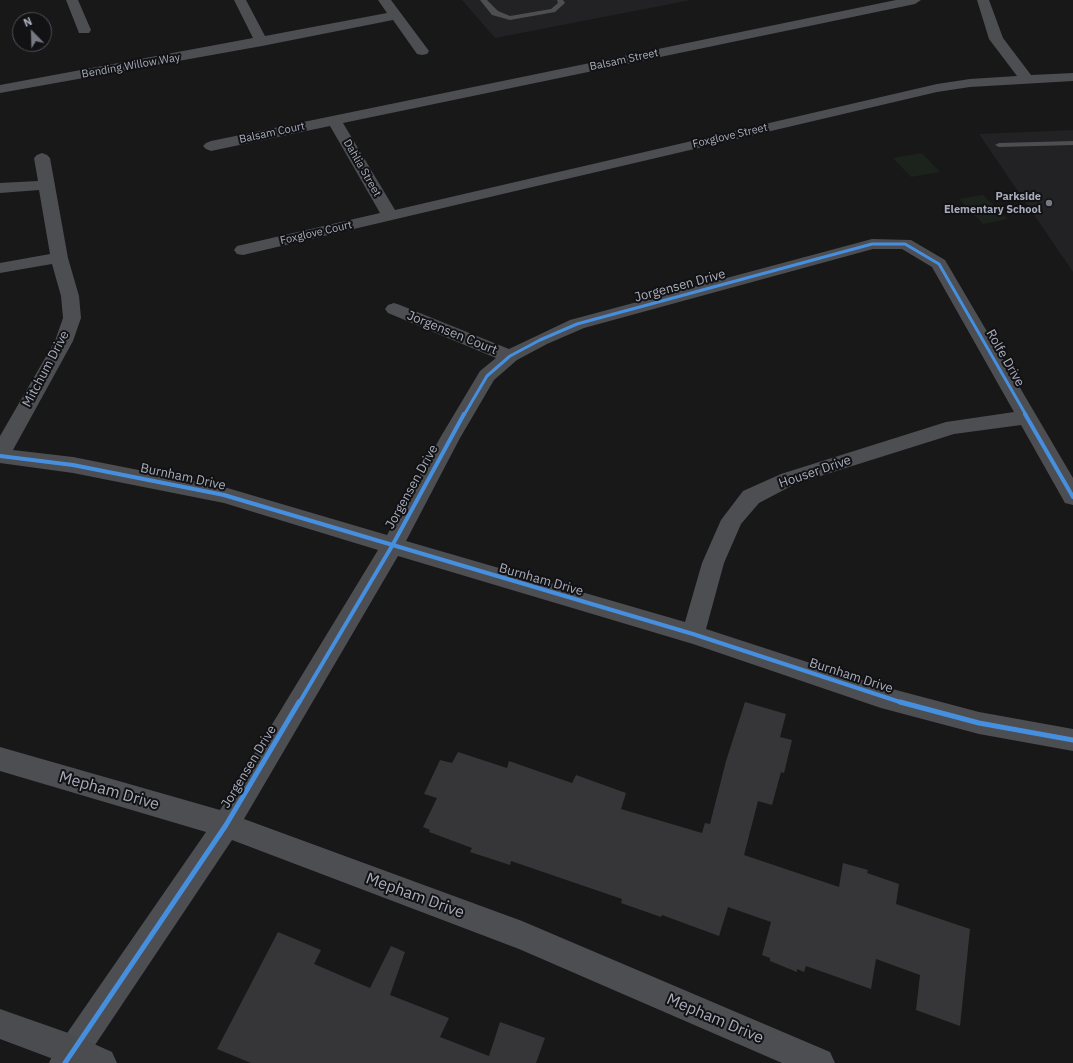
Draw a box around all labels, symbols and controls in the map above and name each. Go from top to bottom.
north arrow [12,12,52,52]
text: N [21,14,34,30]
street label: Balsam Street [589,46,659,74]
street label: Bending Willow Way [81,51,181,81]
street label: Balsam Court [238,120,306,146]
street label: Foxglove Street [691,121,769,151]
street label: Dahlia Street [340,137,384,199]
place label: Parkside Elementary School [944,190,1041,216]
marker: Parkside Elementary School [1044,198,1054,208]
street label: Foxglove Court [279,218,353,248]
street label: Jorgensen Drive [633,266,727,306]
street label: Jorgensen Court [405,308,499,358]
street label: Rolfe Drive [982,327,1028,389]
street label: Mitchum Drive [19,328,73,410]
street label: Jorgensen Drive [382,442,442,532]
street label: Houser Drive [777,452,853,492]
street label: Burnham Drive [139,460,227,494]
street label: Burnham Drive [497,561,585,599]
street label: Burnham Drive [807,655,895,697]
street label: Jorgensen Drive [218,723,280,811]
street label: Mepham Drive [57,767,161,815]
street label: Mepham Drive [363,869,467,923]
street label: Mepham Drive [664,990,766,1048]

